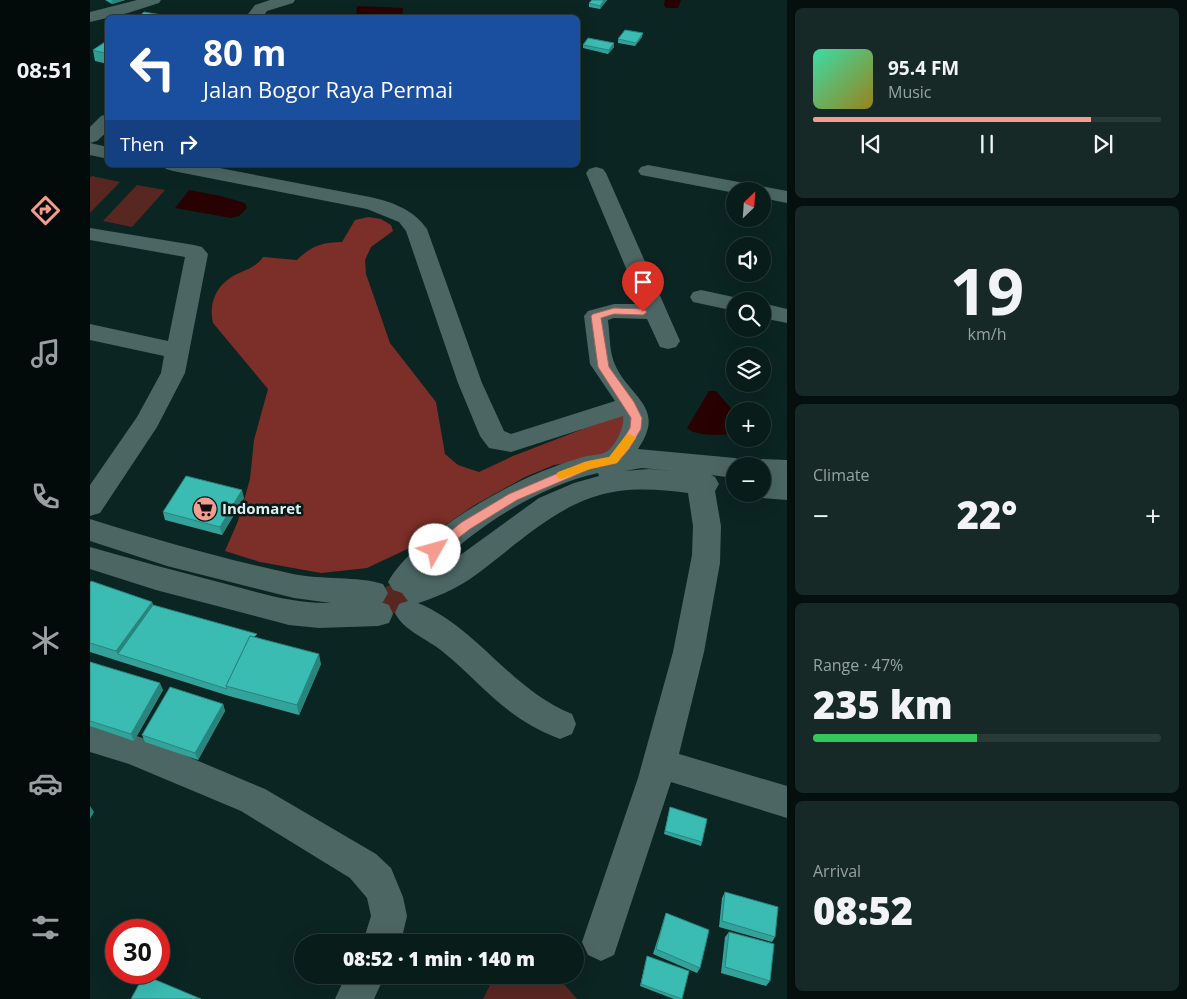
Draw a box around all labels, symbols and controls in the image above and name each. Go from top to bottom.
text: 80 m [203,29,286,76]
icon: left [120,35,185,100]
text: 08:51 [17,54,73,84]
text: 95.4 FM [888,55,959,81]
text: Jalan Bogor Raya Permai [203,74,453,104]
text: Music [888,81,932,103]
icon: right [174,130,202,158]
icon: previous [857,130,885,158]
icon: pause [973,130,1001,158]
icon: next [1089,130,1117,158]
text: Then [120,131,164,157]
north arrow [726,182,771,228]
map controls [726,182,771,502]
icon: directions [28,193,63,228]
button: sound [726,237,771,282]
text: 19 [950,246,1024,334]
pin [622,261,664,312]
icon: arrive [629,268,657,296]
button: search [726,292,771,337]
text: km/h [968,323,1006,345]
icon: music [28,336,63,371]
button: layers [726,347,771,392]
button: + [726,402,771,447]
button: − [726,457,771,502]
text: Climate [813,464,870,486]
icon: phone [28,479,63,514]
text: 22° [957,488,1017,540]
supermarket icon: Indomaret [192,496,218,522]
text: − [813,496,829,534]
text: + [1145,496,1161,534]
place label: Indomaret [222,498,302,518]
position arrow [408,523,460,575]
icon: climate [28,623,63,658]
text: Range · 47% [813,654,903,676]
text: 235 km [813,678,953,730]
icon: car [28,766,63,801]
text: Arrival [813,860,861,882]
text: 08:52 [813,884,913,936]
icon: filters [28,910,63,945]
speed limit sign: 30 [105,919,170,984]
text: 08:52 · 1 min · 140 m [343,946,535,972]

